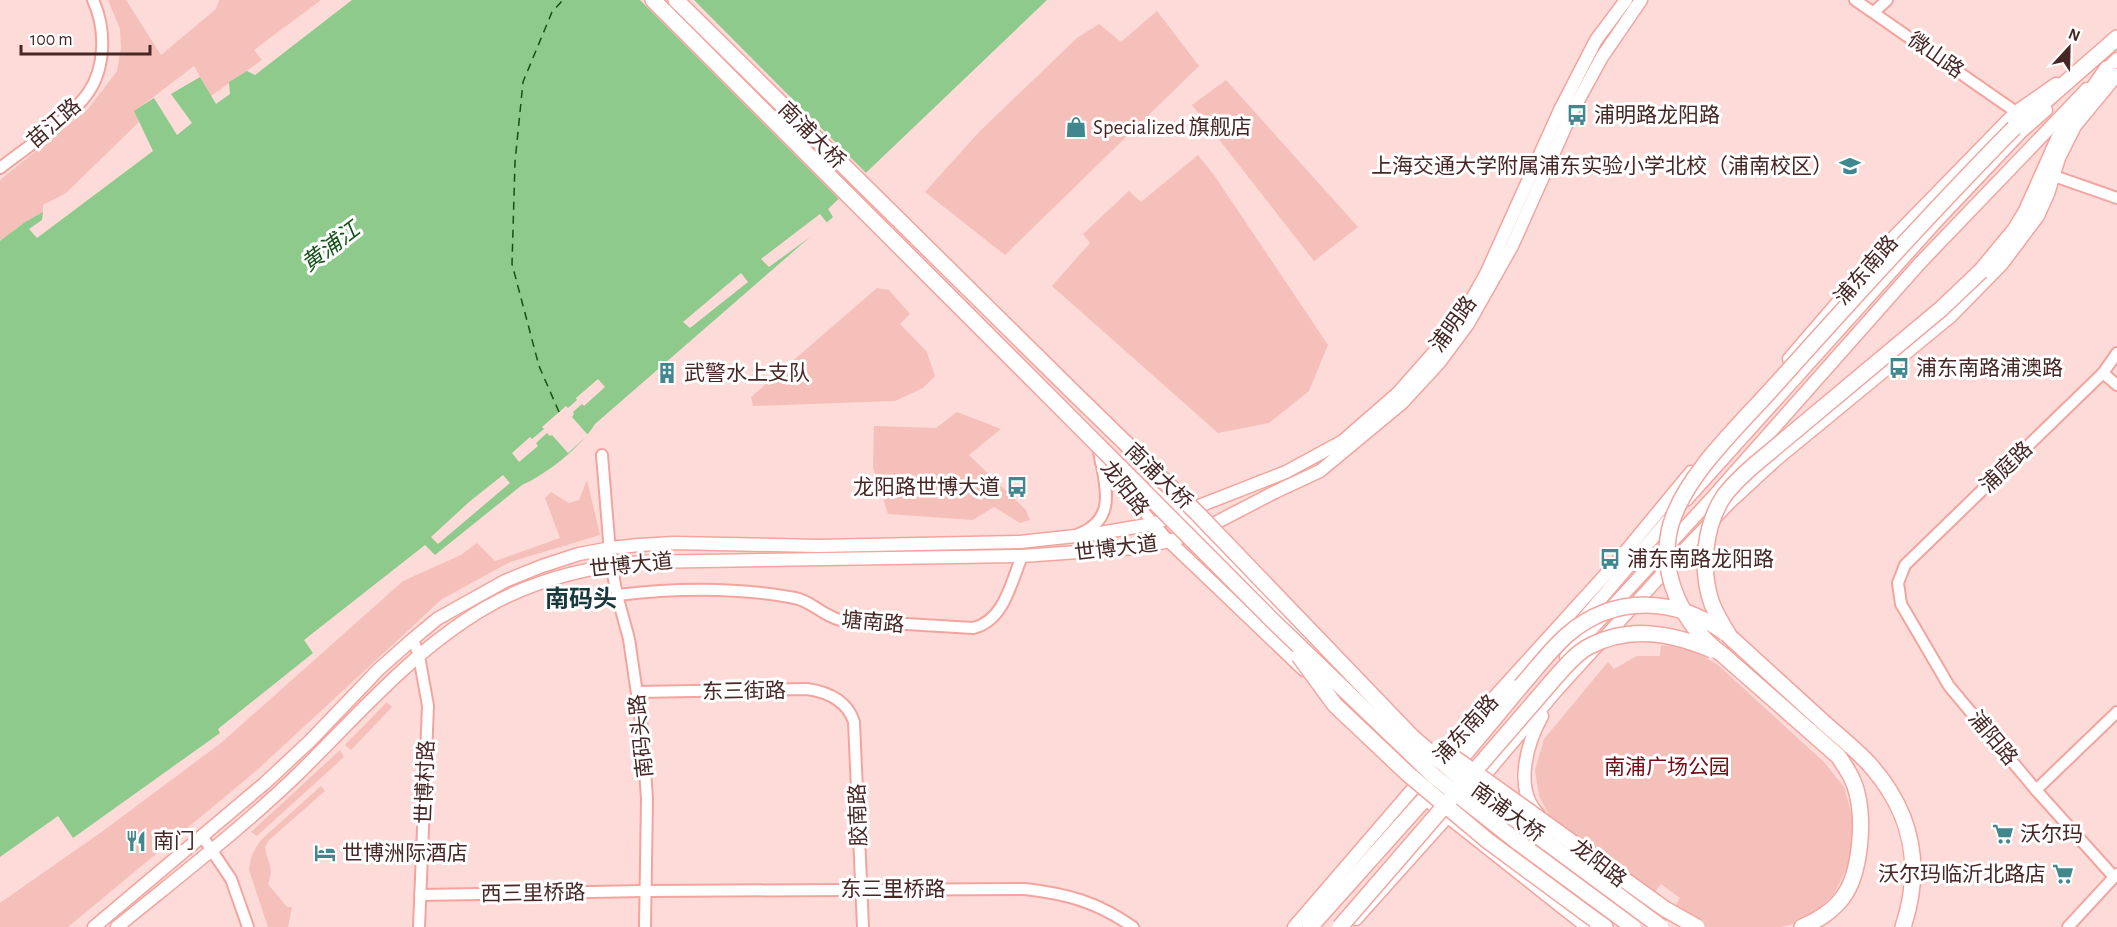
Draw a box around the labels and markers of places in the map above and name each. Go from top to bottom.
bus stop icon: 浦明路龙阳路 [1565,103,1589,127]
place label: 浦明路龙阳路 [1594,104,1720,126]
shop icon: Specialized 旗舰店 [1064,115,1088,139]
place label: Specialized 旗舰店 [1093,116,1252,138]
school or university icon: 上海交通大学附属浦东实验小学北校（浦南校区） [1838,154,1862,178]
place label: 上海交通大学附属浦东实验小学北校（浦南校区） [1371,155,1833,177]
bus stop icon: 浦东南路浦澳路 [1887,356,1911,380]
place label: 浦东南路浦澳路 [1916,357,2063,379]
building icon: 武警水上支队 [655,361,679,385]
place label: 武警水上支队 [684,362,810,384]
bus stop icon: 龙阳路世博大道 [1005,475,1029,499]
place label: 龙阳路世博大道 [853,476,1000,498]
bus stop icon: 浦东南路龙阳路 [1598,547,1622,571]
place label: 浦东南路龙阳路 [1627,548,1774,570]
supermarket icon: 沃尔玛 [1991,822,2015,846]
place label: 沃尔玛 [2020,823,2083,845]
restaurant icon: 南门 [124,829,148,853]
place label: 南门 [153,830,195,852]
hotel icon: 世博洲际酒店 [313,841,337,865]
place label: 世博洲际酒店 [342,842,468,864]
supermarket icon: 沃尔玛临沂北路店 [2051,862,2075,886]
place label: 沃尔玛临沂北路店 [1878,863,2046,885]

